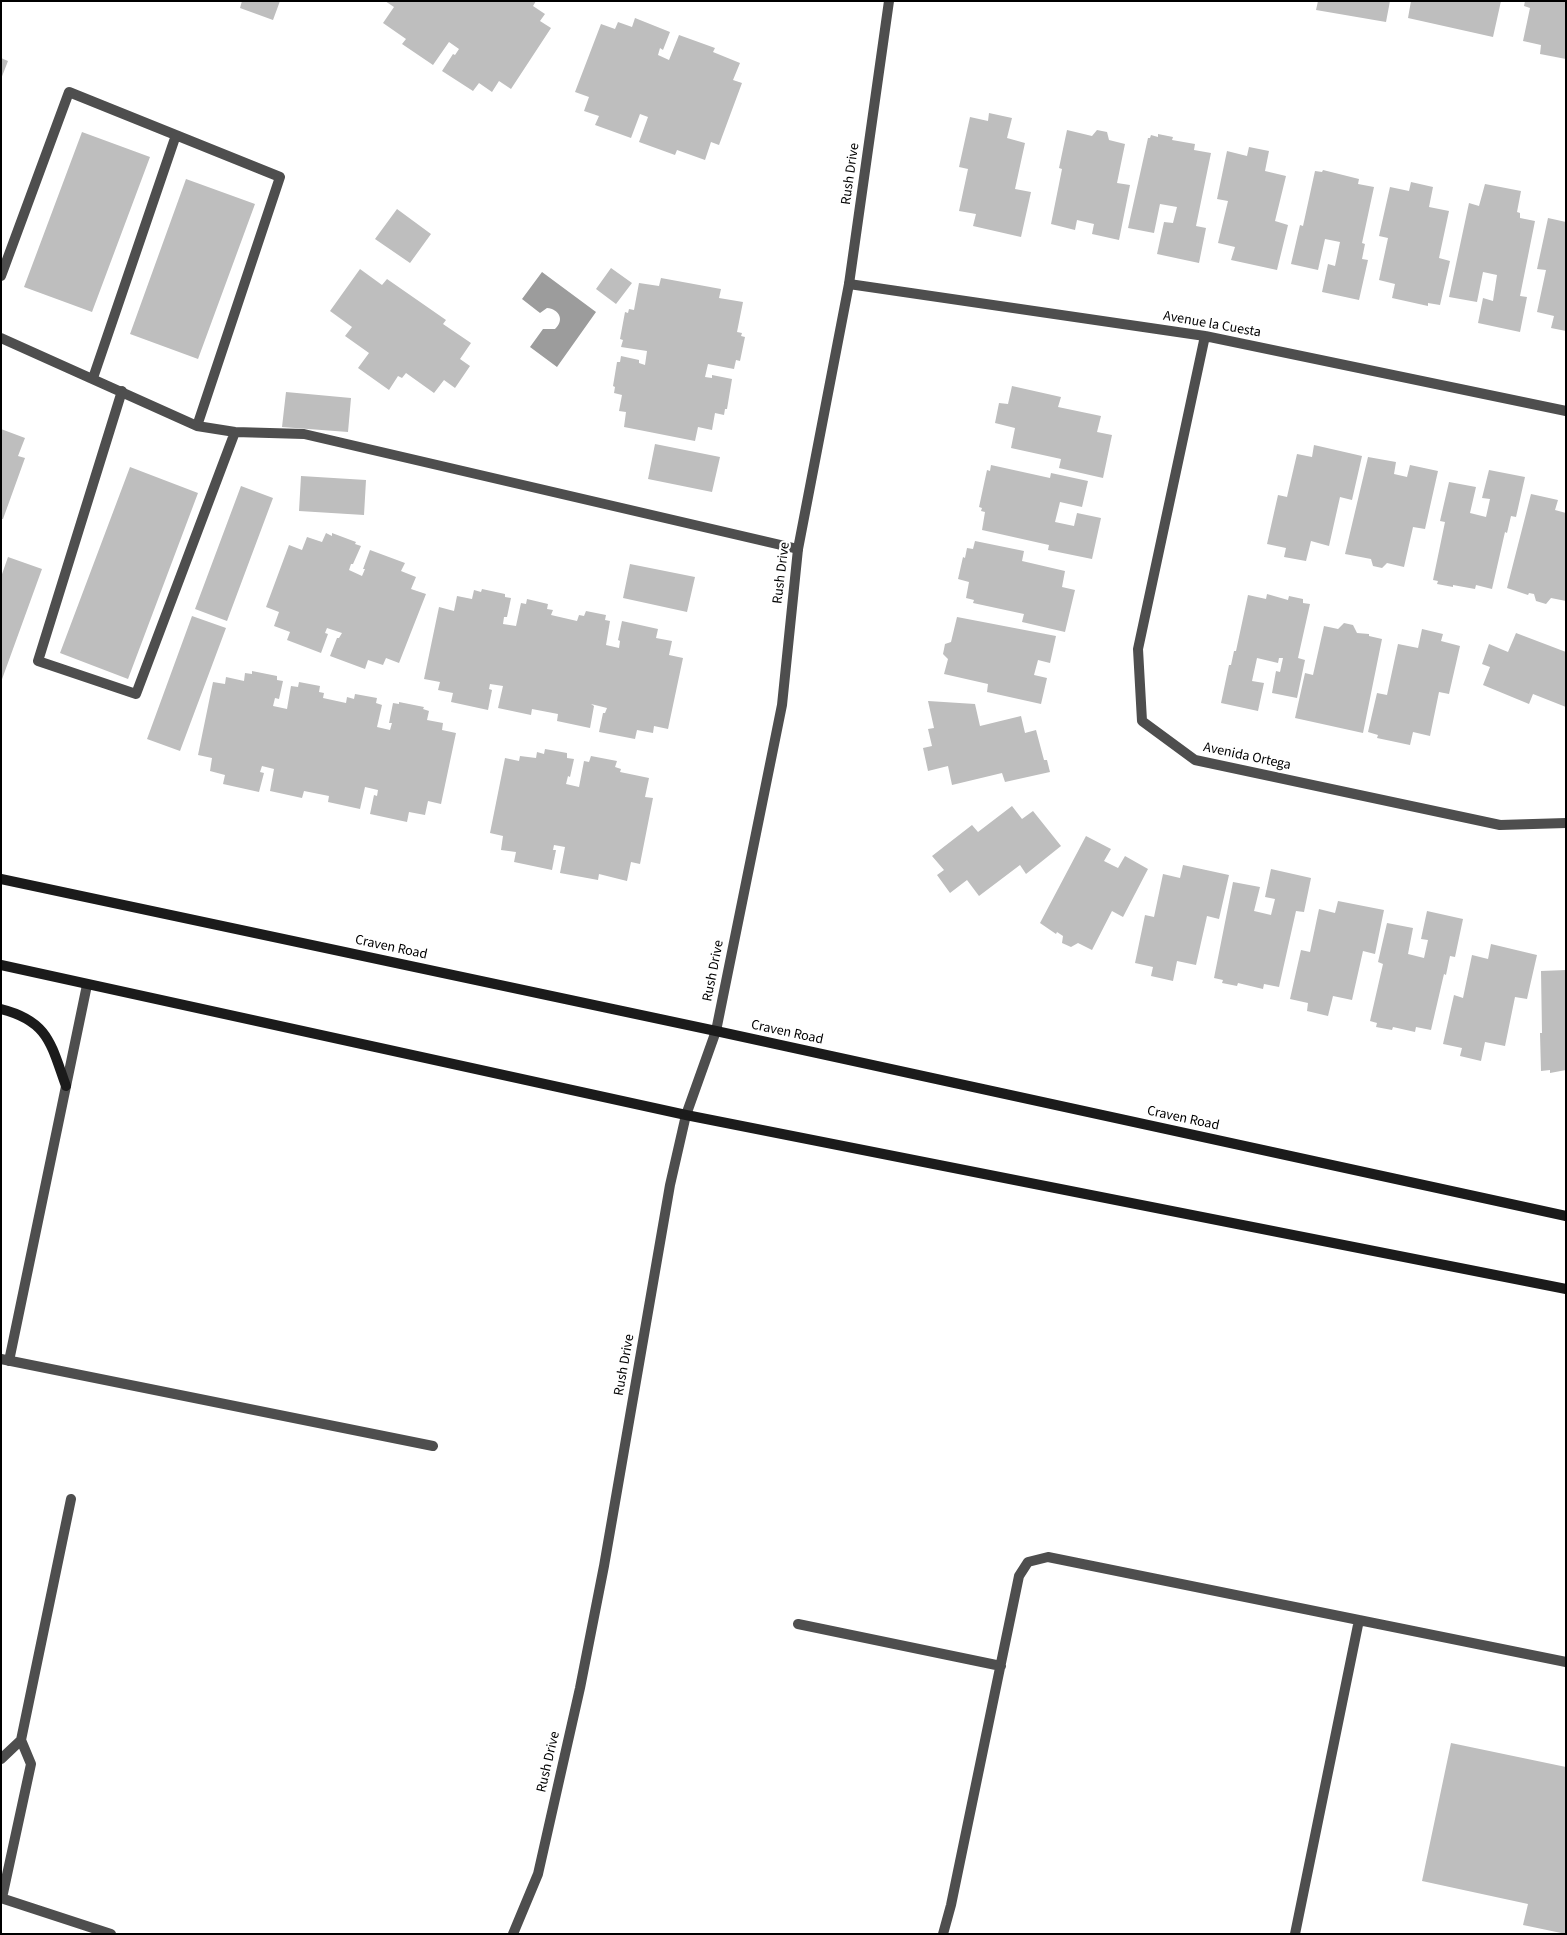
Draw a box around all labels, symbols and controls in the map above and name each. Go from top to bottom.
street label: Rush Drive [838,142,864,206]
street label: Avenue la Cuesta [1162,308,1262,342]
street label: Rush Drive [770,541,794,605]
street label: Avenida Ortega [1202,740,1292,774]
street label: Craven Road [353,932,429,964]
street label: Rush Drive [700,939,728,1003]
street label: Craven Road [749,1017,825,1049]
street label: Craven Road [1145,1103,1221,1135]
street label: Rush Drive [611,1333,639,1397]
street label: Rush Drive [534,1730,564,1794]

